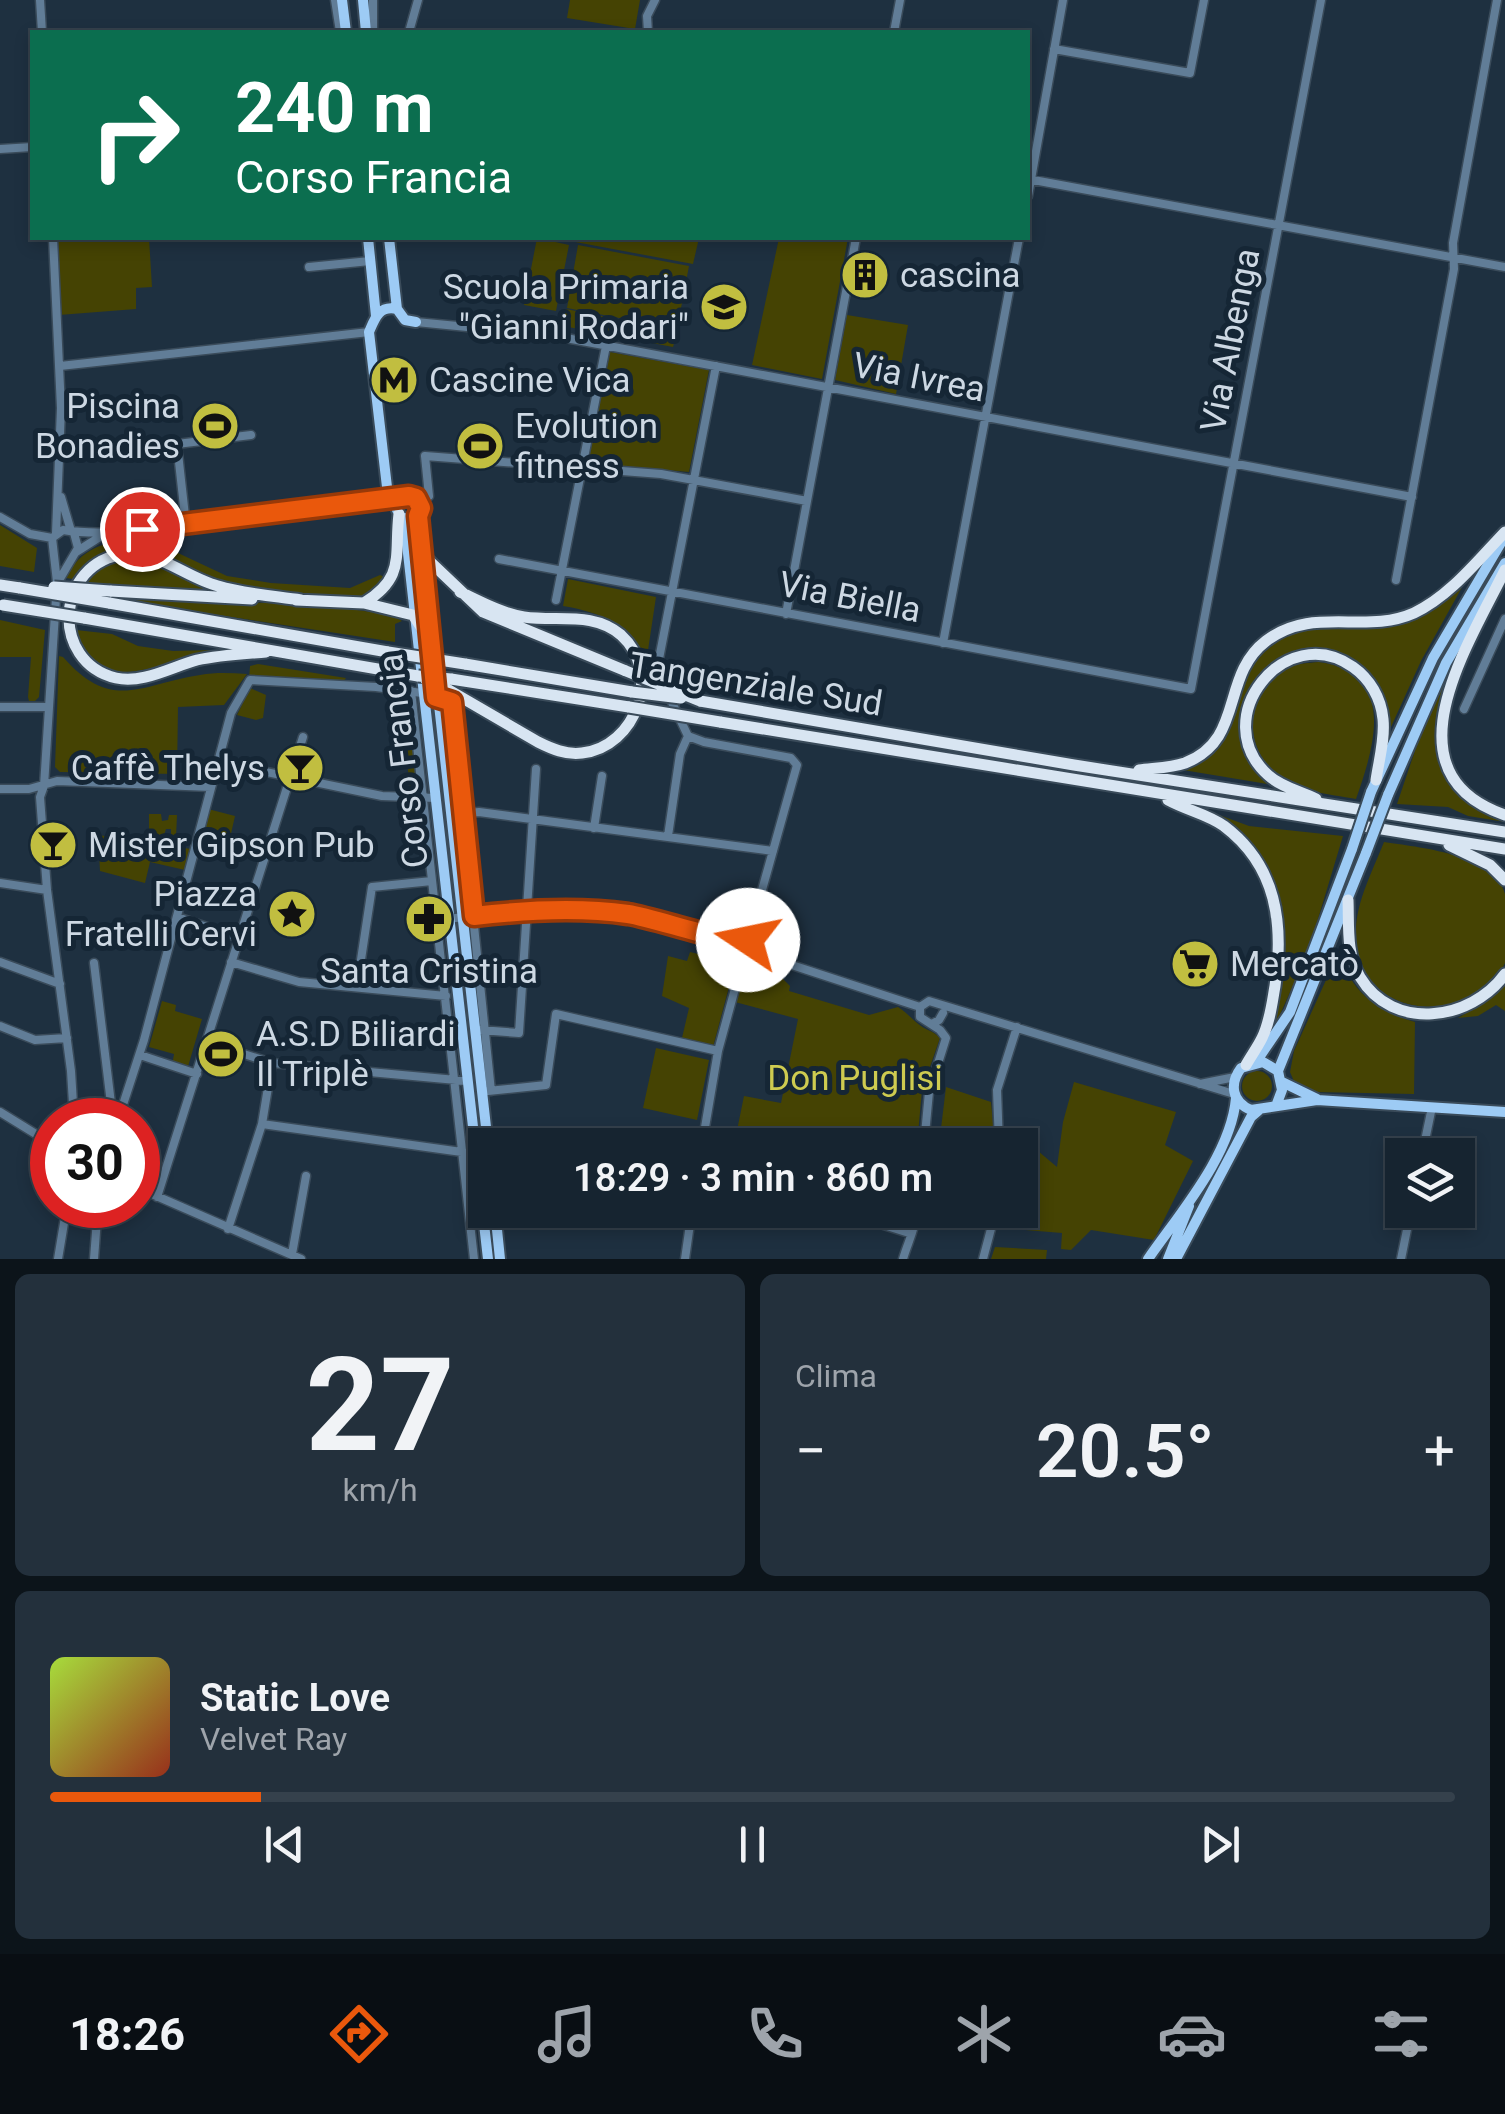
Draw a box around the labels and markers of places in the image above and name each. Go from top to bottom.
building icon: cascina [839,249,891,301]
place label: cascina [900,255,1021,296]
place label: Scuola Primaria "Gianni Rodari" [443,267,689,348]
school or university icon: Scuola Primaria "Gianni Rodari" [698,281,750,333]
metro station icon: Cascine Vica [368,354,420,406]
place label: Cascine Vica [429,360,630,401]
place label: Piscina Bonadies [35,386,180,467]
sports icon: Piscina Bonadies [189,400,241,452]
place label: Evolution fitness [515,406,658,487]
sports icon: Evolution fitness [454,420,506,472]
pin [100,487,185,572]
bar icon: Caffè Thelys [274,742,326,794]
place label: Caffè Thelys [71,748,265,789]
bar icon: Mister Gipson Pub [27,819,79,871]
place label: Mister Gipson Pub [88,825,375,866]
place label: Piazza Fratelli Cervi [65,874,257,955]
place icon: Piazza Fratelli Cervi [266,888,318,940]
pharmacy icon: Santa Cristina [403,893,455,945]
supermarket icon: Mercatò [1169,938,1221,990]
place label: Mercatò [1230,944,1359,985]
place label: Santa Cristina [320,951,538,992]
place label: A.S.D Biliardi Il Triplè [256,1014,456,1095]
sports icon: A.S.D Biliardi Il Triplè [195,1028,247,1080]

